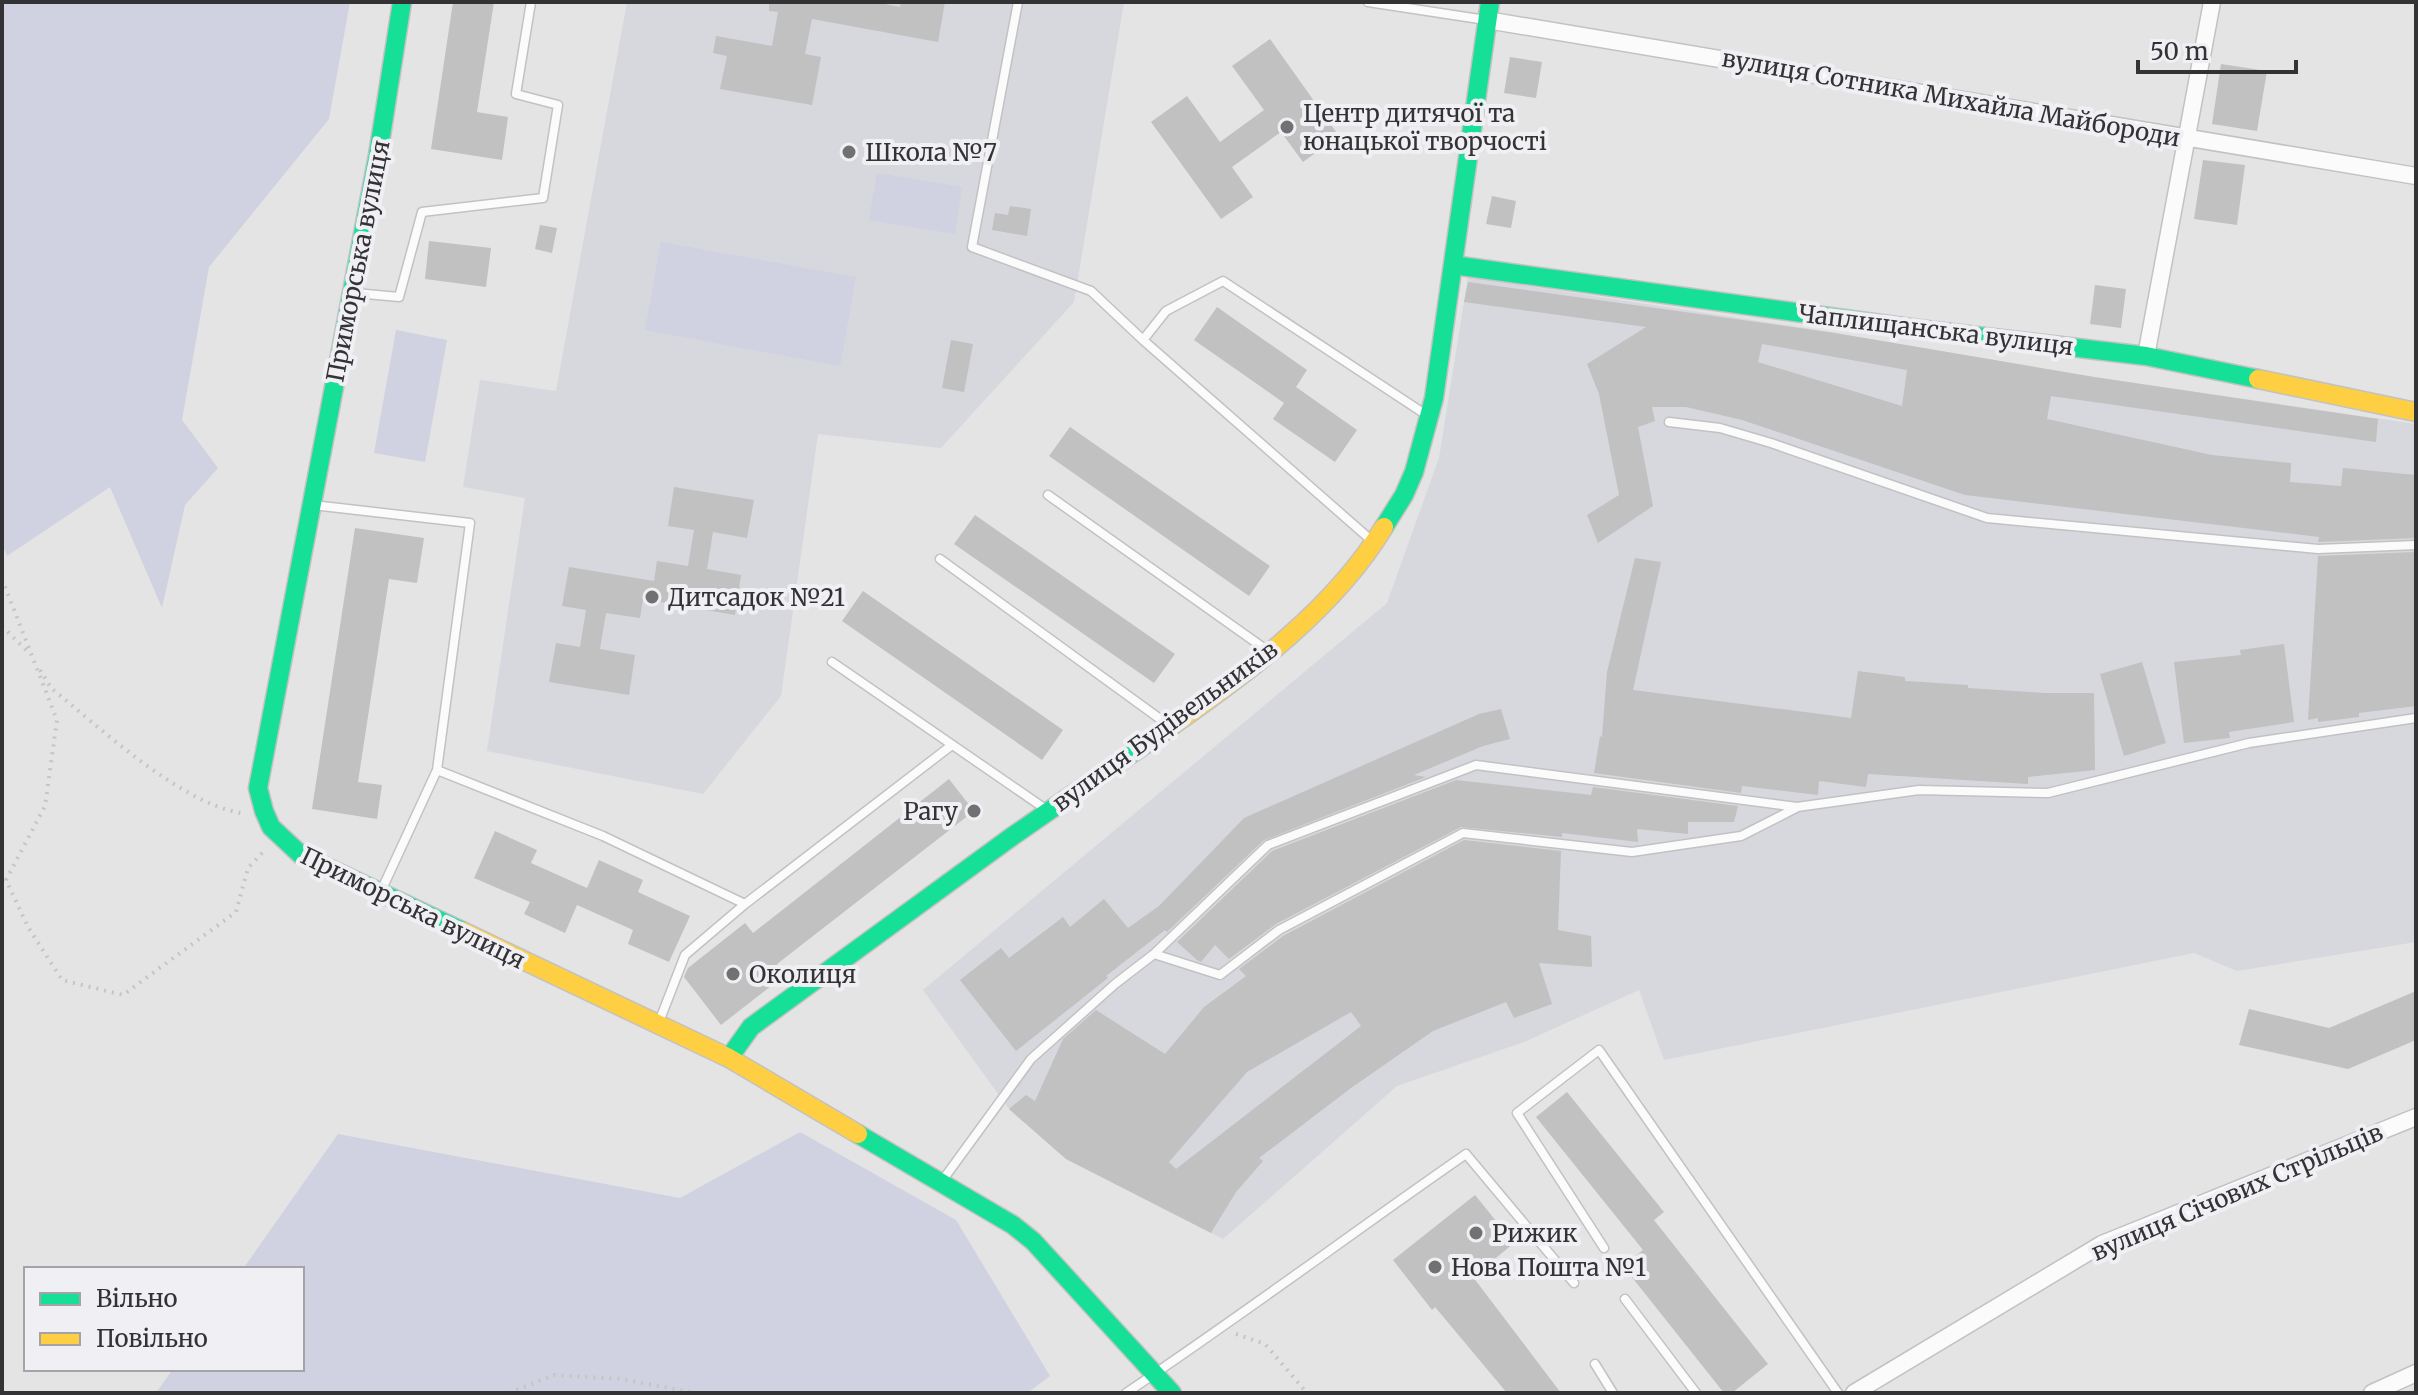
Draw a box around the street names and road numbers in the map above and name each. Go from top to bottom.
street label: вулиця Сотника Михайла Майбороди [1719,42,2183,154]
street label: Приморська вулиця [319,137,397,385]
street label: Чаплищанська вулиця [1797,298,2075,362]
street label: вулиця Будівельників [1046,634,1284,818]
street label: Приморська вулиця [296,840,530,976]
street label: вулиця Січових Стрільців [2087,1116,2387,1268]

